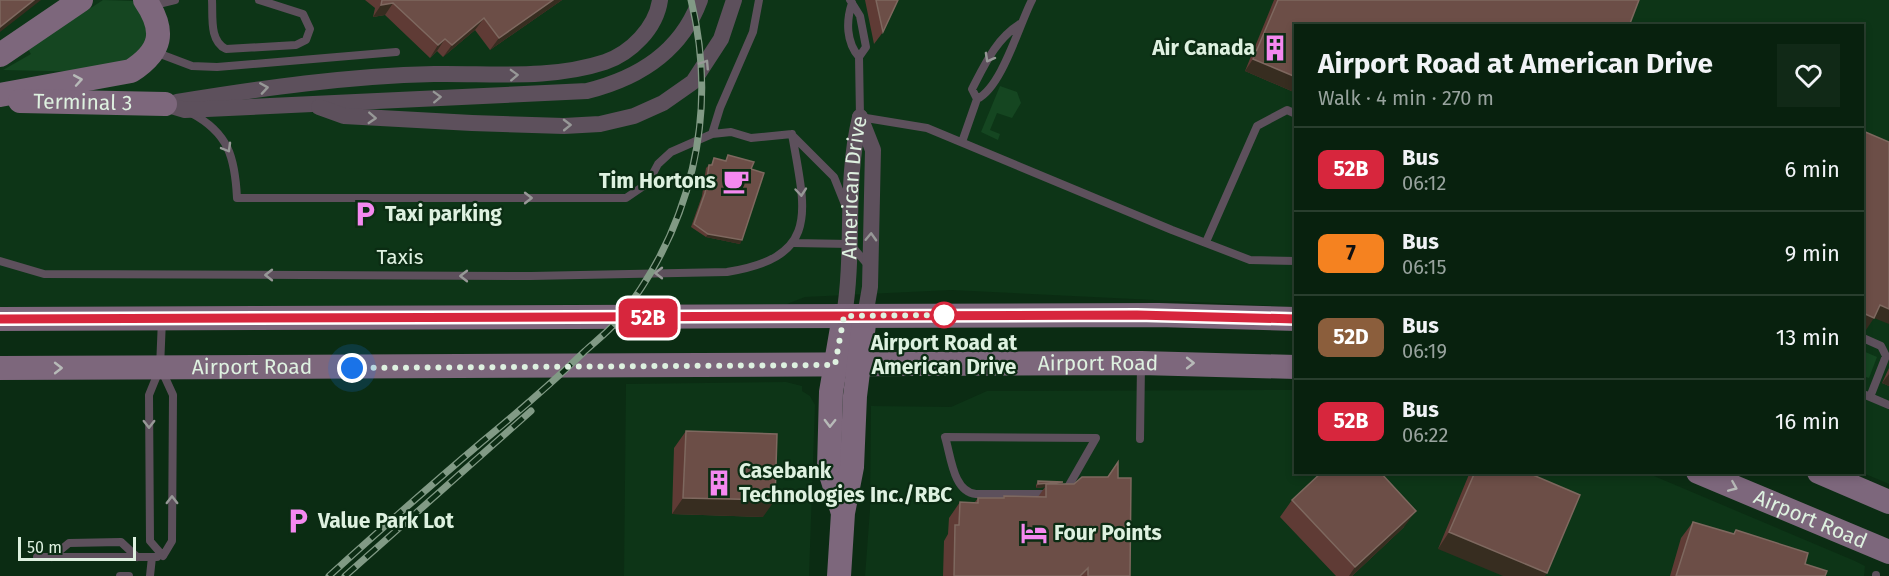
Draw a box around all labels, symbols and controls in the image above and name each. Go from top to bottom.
building icon: Air Canada [1260,33,1290,63]
place label: Air Canada [1151,35,1255,61]
button: heart [1777,44,1840,107]
text: Airport Road at American Drive [1318,47,1713,80]
one-way arrow [985,51,996,62]
one-way arrow [698,60,709,71]
one-way arrow [510,69,519,82]
one-way arrow [73,74,83,87]
one-way arrow [259,83,268,95]
text: Walk · 4 min · 270 m [1318,86,1494,110]
street label: Terminal 3 [33,88,133,116]
one-way arrow [432,91,441,103]
one-way arrow [368,111,377,124]
street label: American Drive [836,113,873,260]
one-way arrow [563,119,572,132]
one-way arrow [220,142,231,152]
text: Bus [1402,144,1439,171]
text: 52B [1334,156,1368,182]
text: 6 min [1784,156,1840,183]
cafe icon: Tim Hortons [721,166,751,196]
place label: Tim Hortons [599,168,716,194]
text: 06:12 [1402,171,1446,195]
one-way arrow [794,187,807,196]
one-way arrow [523,192,532,204]
parking icon: Taxi parking [350,199,380,229]
place label: Taxi parking [385,201,502,227]
text: Bus [1402,228,1439,255]
one-way arrow [865,232,877,241]
text: 7 [1346,240,1356,266]
text: 9 min [1785,240,1840,267]
street label: Taxis [376,244,424,270]
text: 06:15 [1402,255,1447,279]
one-way arrow [655,266,664,279]
one-way arrow [265,269,274,281]
one-way arrow [460,270,469,282]
line badge: 52B [614,298,682,338]
marker: Airport Road at American Drive [931,302,957,328]
text: 52B [631,305,665,331]
text: Bus [1402,312,1439,339]
text: 52D [1333,324,1369,350]
text: 13 min [1776,324,1840,351]
place label: Airport Road at American Drive [870,330,1018,380]
text: 06:19 [1402,339,1447,363]
street label: Airport Road [1038,350,1159,376]
your location [337,353,367,383]
street label: Airport Road [192,354,312,380]
one-way arrow [1185,357,1194,369]
one-way arrow [54,362,63,374]
text: Bus [1402,396,1439,423]
text: 52B [1334,408,1368,434]
text: 16 min [1775,408,1840,435]
one-way arrow [824,419,836,428]
one-way arrow [143,420,155,429]
text: 06:22 [1402,423,1448,447]
place label: Casebank Technologies Inc./RBC [739,458,952,508]
building icon: Casebank Technologies Inc./RBC [704,468,734,498]
one-way arrow [1727,480,1738,492]
street label: Airport Road [1750,484,1871,554]
one-way arrow [166,496,178,505]
parking icon: Value Park Lot [283,506,313,536]
place label: Value Park Lot [317,508,455,534]
hotel icon: Four Points [1019,518,1049,548]
place label: Four Points [1054,520,1162,546]
scale bar [18,534,136,562]
text: 50 m [27,538,62,557]

